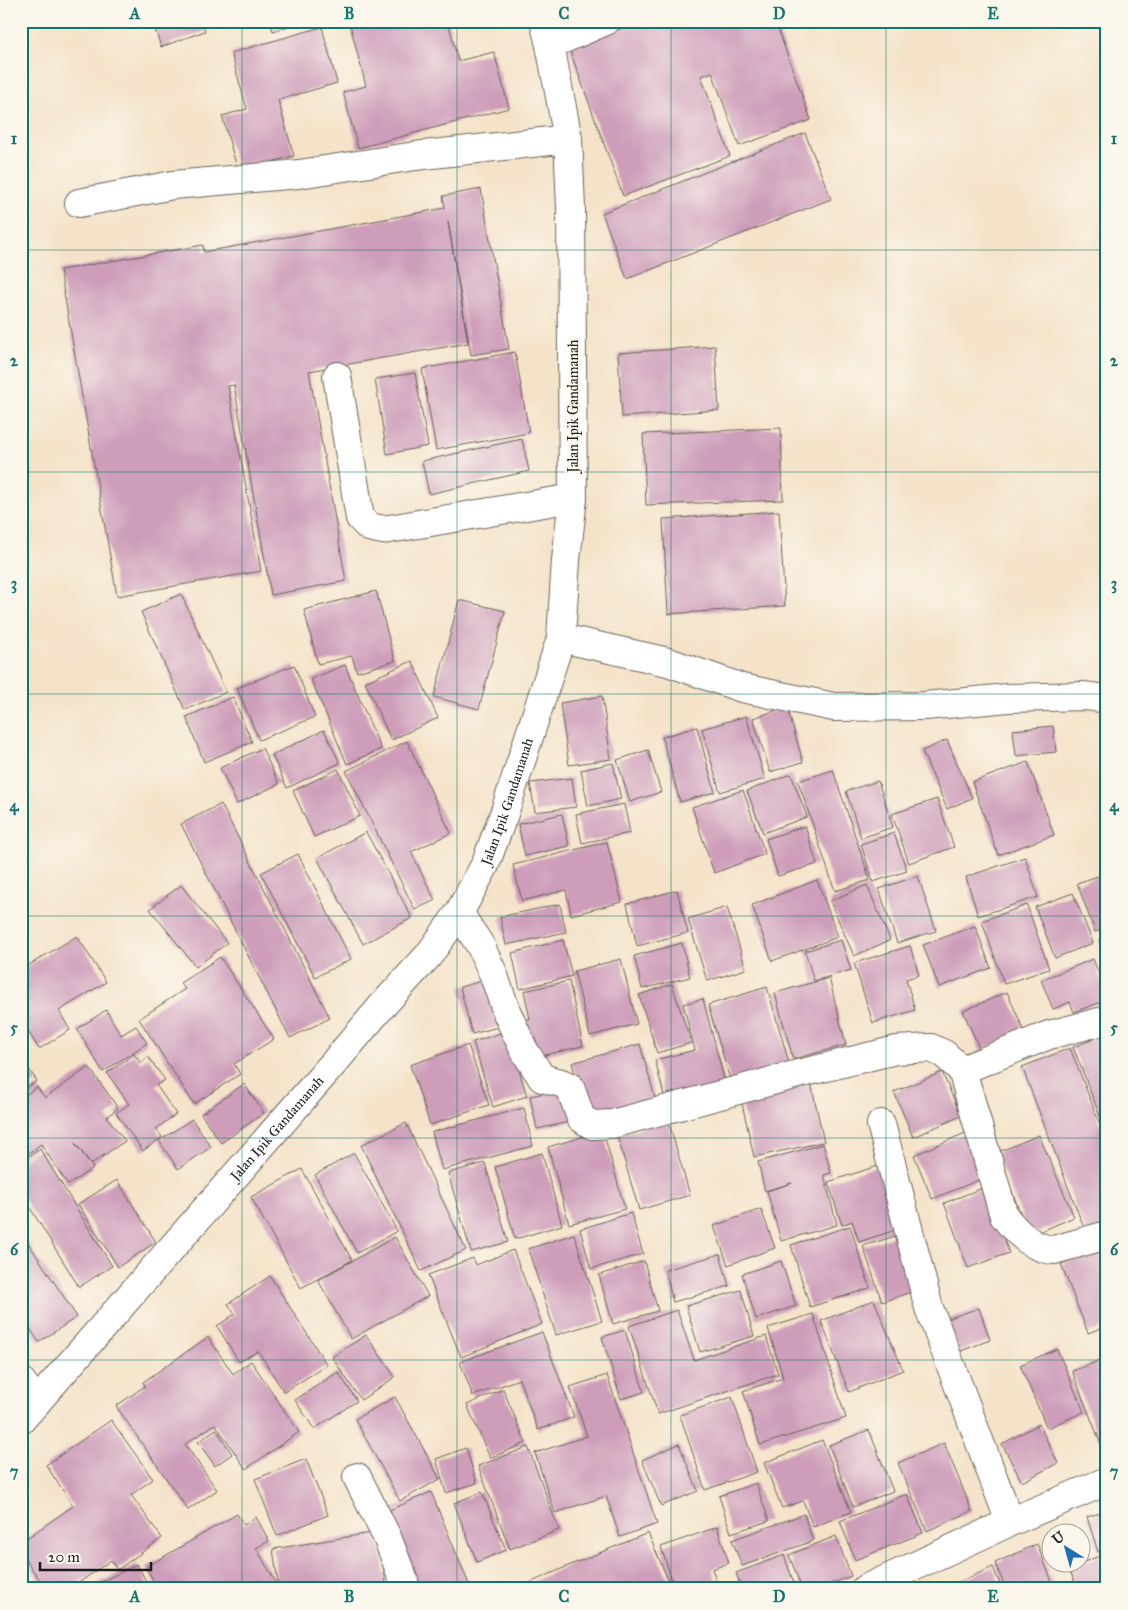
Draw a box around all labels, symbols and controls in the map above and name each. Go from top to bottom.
text: A [129,4,141,23]
text: B [344,4,354,23]
text: C [559,4,570,23]
text: D [773,4,786,23]
text: E [987,4,999,23]
text: 1 [11,129,18,148]
text: 1 [1111,129,1118,148]
street label: Jalan Ipik Gandamanah [565,339,583,475]
text: 2 [10,351,19,370]
text: 2 [1110,351,1119,370]
text: 3 [11,574,17,594]
text: 3 [1111,574,1117,594]
street label: Jalan Ipik Gandamanah [476,736,537,870]
text: 4 [10,796,20,816]
text: 4 [1110,796,1120,816]
text: 5 [10,1018,18,1037]
text: 5 [1110,1018,1118,1037]
street label: Jalan Ipik Gandamanah [225,1072,327,1186]
text: 6 [10,1240,19,1259]
text: 6 [1110,1240,1119,1259]
text: 7 [10,1462,19,1481]
text: 7 [1110,1462,1119,1481]
north arrow [1040,1522,1090,1572]
text: U [1049,1527,1069,1548]
scale bar [40,1540,151,1572]
text: 20 m [48,1548,80,1566]
text: A [129,1587,141,1606]
text: B [344,1587,354,1606]
text: C [559,1587,570,1606]
text: D [773,1587,786,1606]
text: E [987,1587,999,1606]

